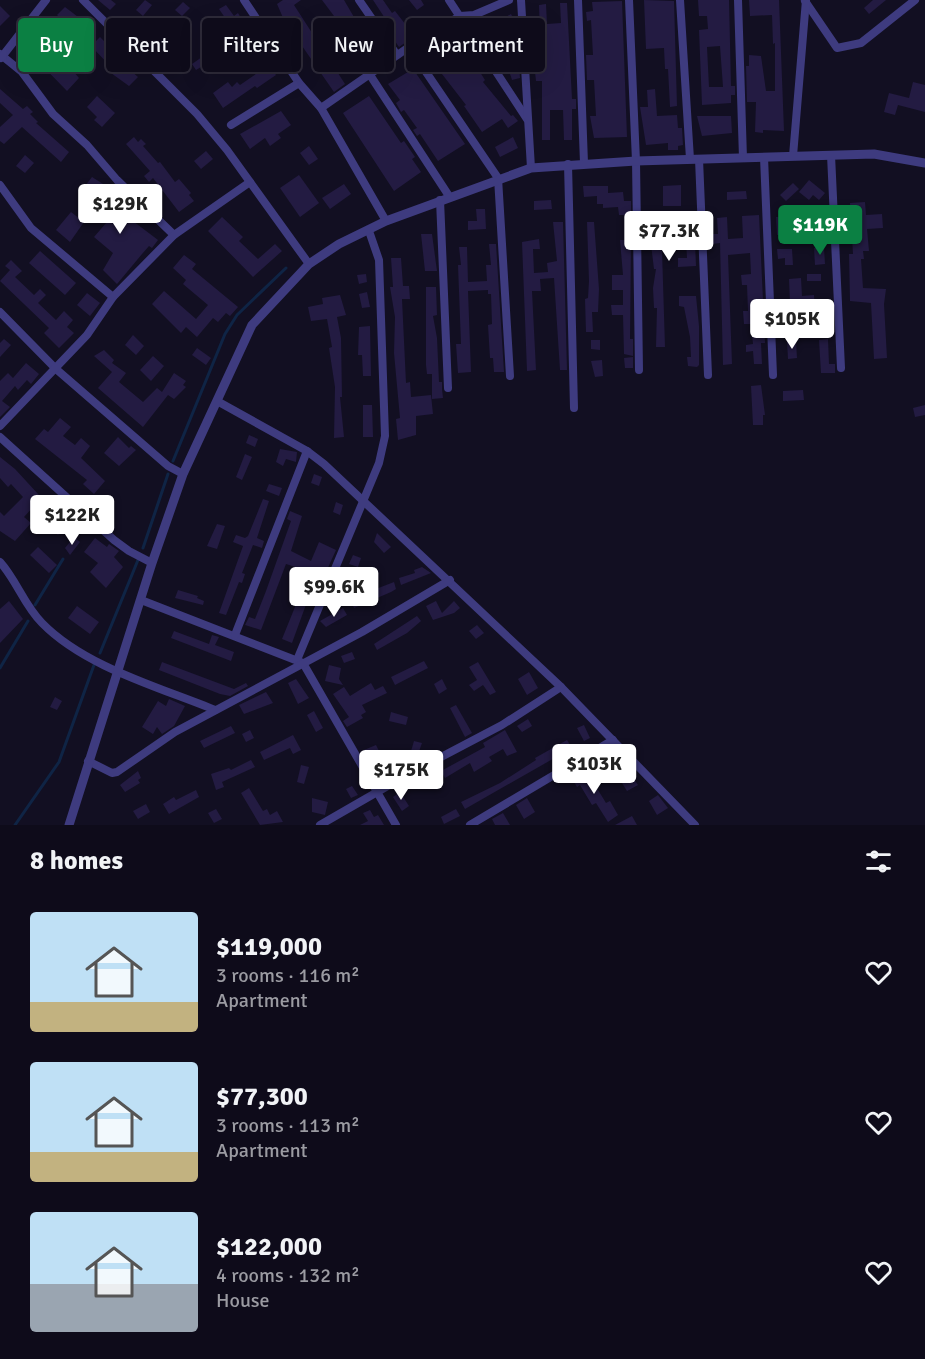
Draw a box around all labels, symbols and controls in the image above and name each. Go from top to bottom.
chip: Buy [18,18,94,72]
chip: Rent [106,18,190,72]
chip: Filters [202,18,301,72]
chip: New [313,18,394,72]
chip: Apartment [406,18,545,72]
pin: $129K [78,184,162,235]
text: $129K [92,191,148,216]
pin: $119K [778,205,862,256]
pin: $77.3K [620,211,718,262]
text: $119K [792,212,848,237]
text: $77.3K [638,218,700,243]
pin: $105K [750,299,834,350]
text: $105K [764,306,820,331]
pin: $122K [30,495,114,546]
text: $122K [44,502,100,527]
pin: $99.6K [285,567,383,618]
text: $99.6K [303,574,365,599]
pin: $103K [552,744,636,795]
pin: $175K [359,750,443,801]
text: $103K [566,751,622,776]
text: $175K [373,757,429,782]
text: 8 homes [30,845,123,877]
icon: filters [862,845,895,878]
text: $119,000 [216,931,322,963]
icon: home [78,936,150,1008]
icon: heart [862,956,895,989]
text: 3 rooms · 116 m² [216,963,360,988]
text: Apartment [216,988,308,1013]
text: $77,300 [216,1081,308,1113]
icon: home [78,1086,150,1158]
icon: heart [862,1106,895,1139]
text: 3 rooms · 113 m² [216,1113,360,1138]
text: Apartment [216,1138,308,1163]
text: $122,000 [216,1231,322,1263]
icon: home [78,1236,150,1308]
icon: heart [862,1256,895,1289]
text: 4 rooms · 132 m² [216,1263,360,1288]
text: House [216,1288,270,1313]

